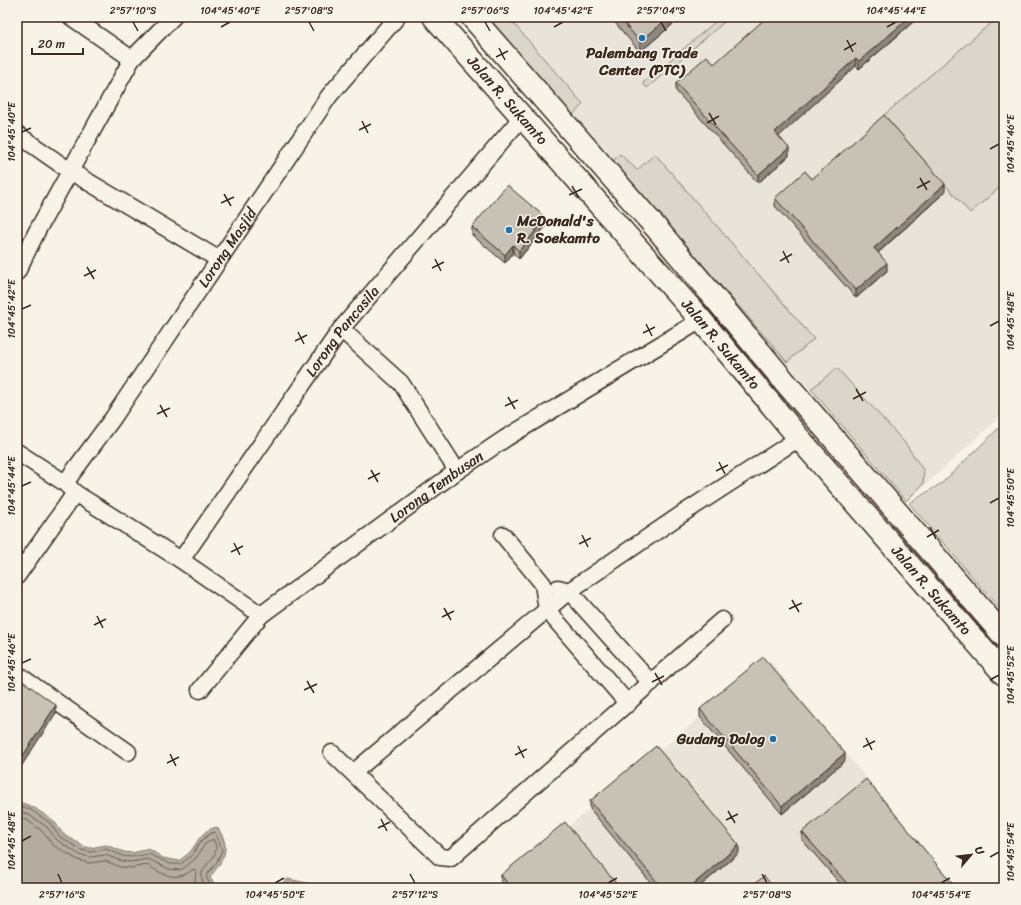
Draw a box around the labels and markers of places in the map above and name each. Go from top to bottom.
marker: Palembang Trade Center (PTC) [637,33,647,43]
place label: Palembang Trade Center (PTC) [586,40,698,83]
place label: McDonald's R. Soekamto [516,208,600,251]
marker: McDonald's R. Soekamto [504,225,514,235]
place label: Gudang Dolog [676,726,765,752]
marker: Gudang Dolog [768,734,778,744]

